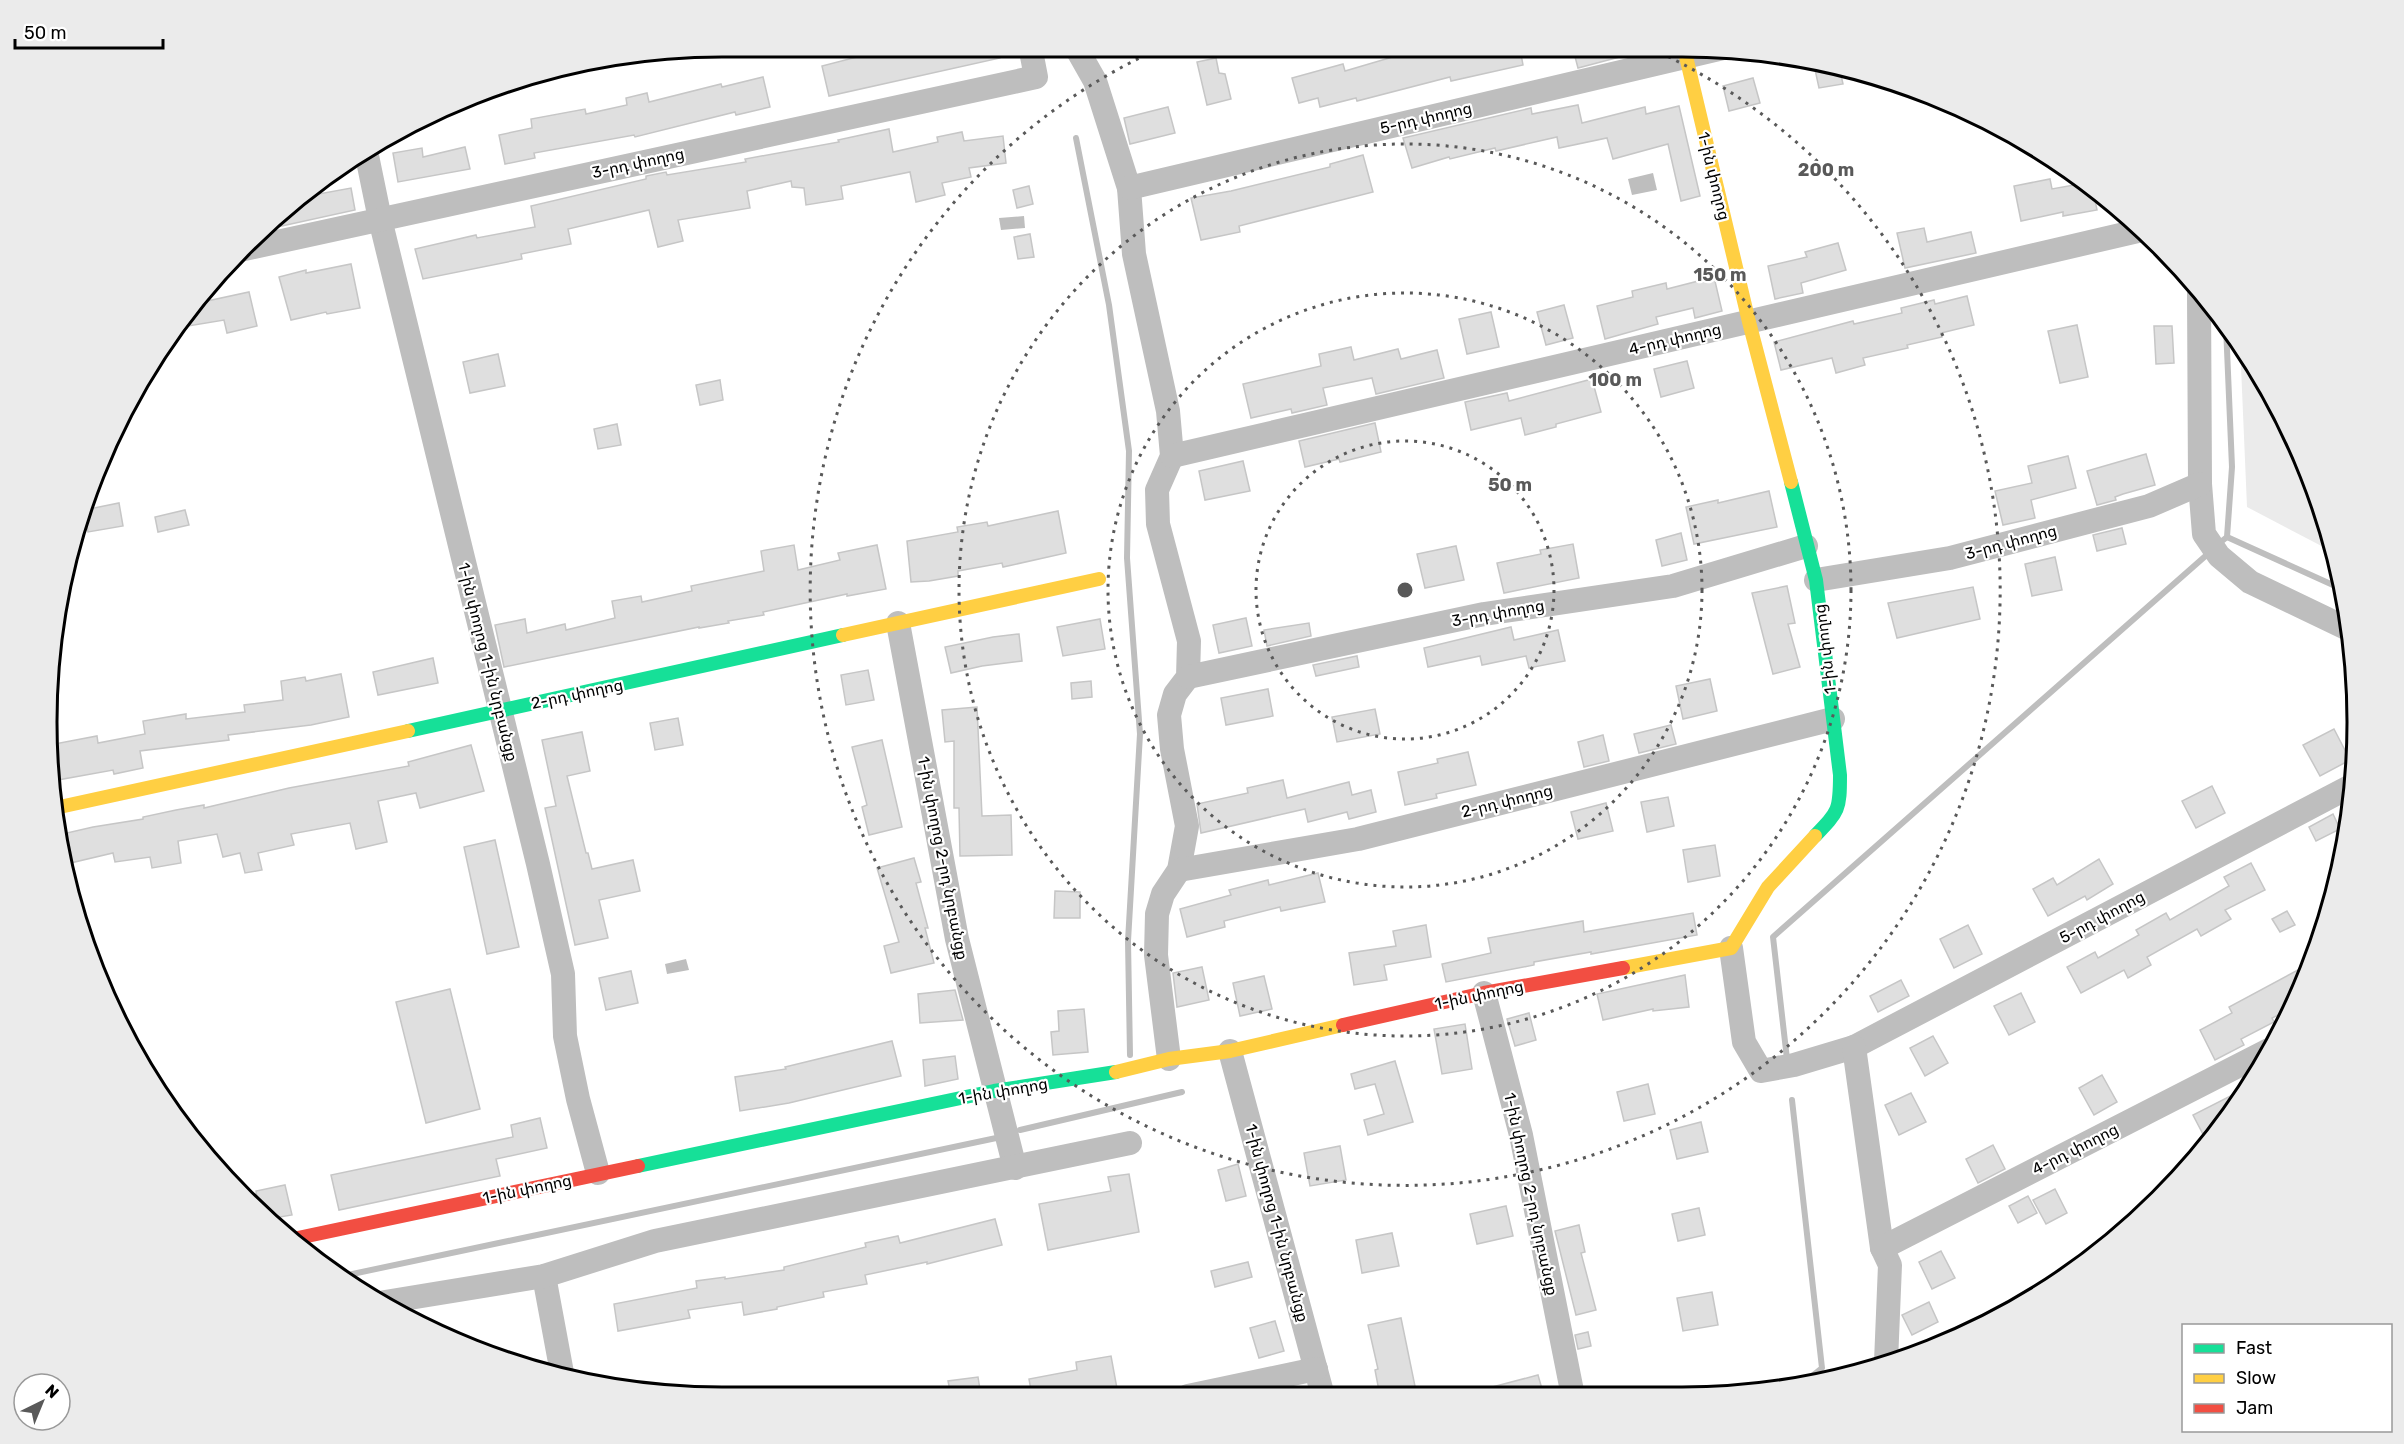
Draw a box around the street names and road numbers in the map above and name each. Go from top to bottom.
street label: 5-րդ փողոց [1378,98,1474,138]
street label: 1-ին փողոց [1694,130,1734,222]
street label: 3-րդ փողոց [590,144,686,182]
street label: 4-րդ փողոց [1627,319,1723,359]
street label: 3-րդ փողոց [1963,521,2059,563]
street label: 1-ին փողոց 1-ին նրբանցք [454,561,522,763]
street label: 3-րդ փողոց [1450,595,1546,631]
street label: 1-ին փողոց [1810,603,1840,695]
street label: 2-րդ փողոց [529,675,625,713]
street label: 1-ին փողոց 2-րդ նրբանցք [914,755,972,961]
street label: 2-րդ փողոց [1459,781,1555,821]
street label: 5-րդ փողոց [2056,887,2148,947]
street label: 1-ին փողոց [1433,976,1525,1014]
street label: 1-ին փողոց [957,1074,1049,1108]
street label: 1-ին փողոց 2-րդ նրբանցք [1500,1091,1562,1297]
street label: 4-րդ փողոց [2029,1119,2121,1179]
street label: 1-ին փողոց 1-ին նրբանցք [1241,1122,1313,1324]
street label: 1-ին փողոց [481,1170,573,1208]

